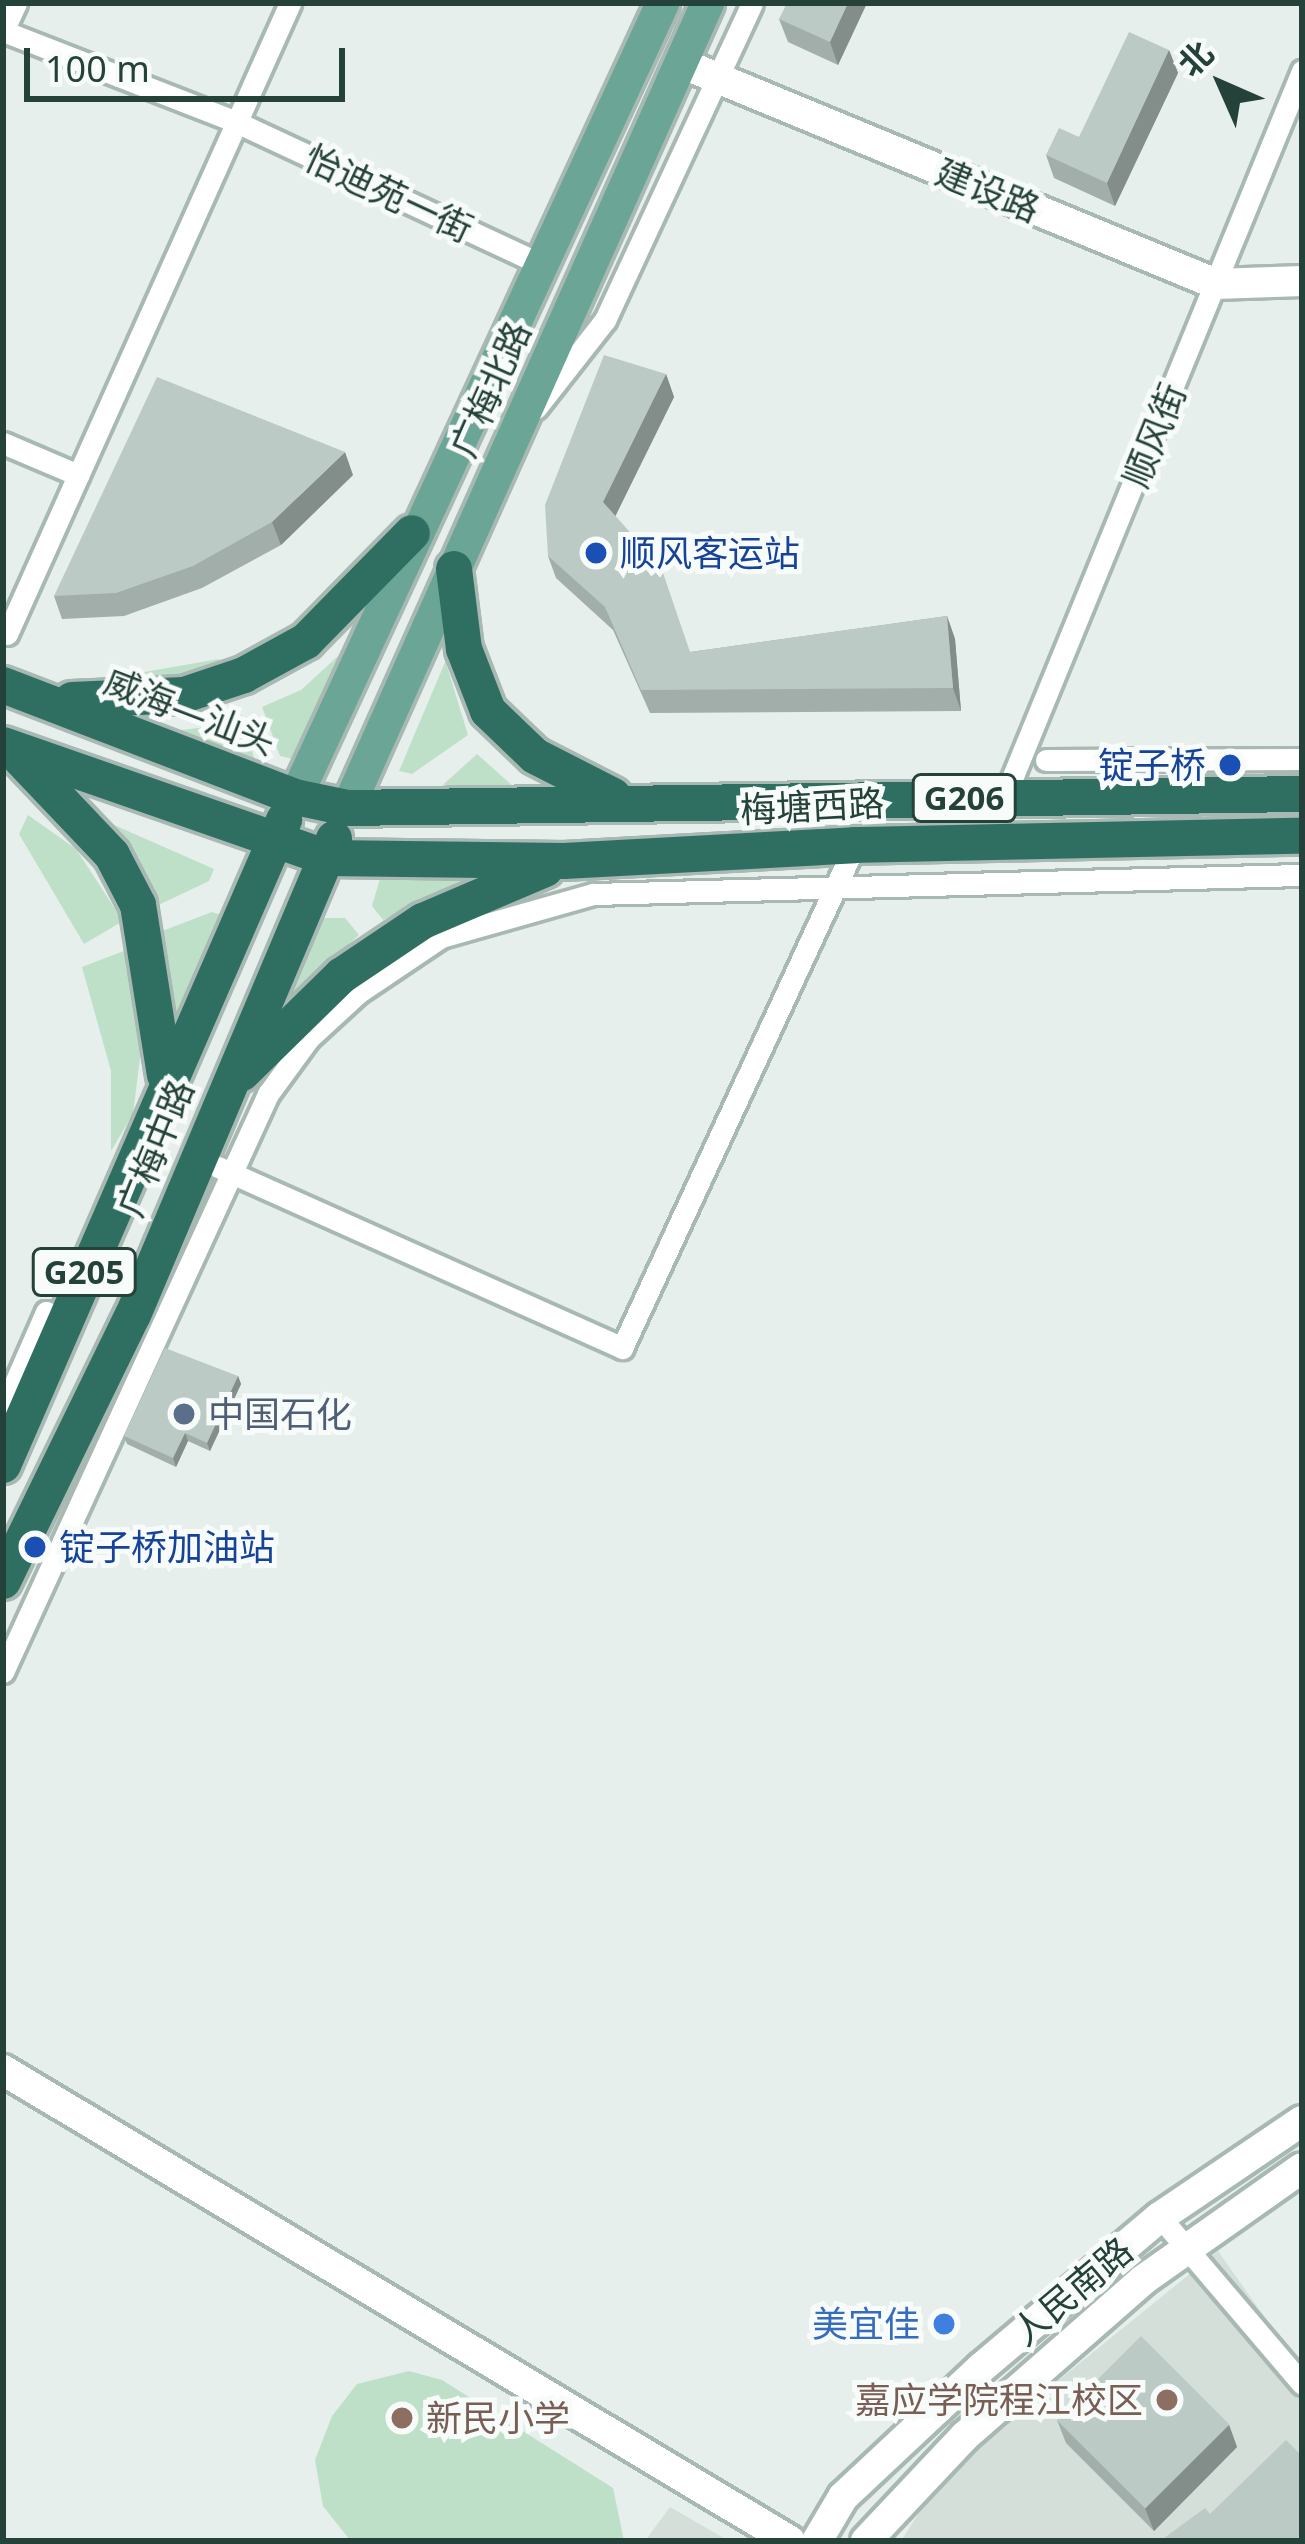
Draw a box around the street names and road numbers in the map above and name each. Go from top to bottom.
street label: 怡迪苑一街 [298,135,480,251]
street label: 建设路 [930,150,1046,230]
street label: 广梅北路 [441,314,539,464]
street label: 顺风街 [1114,377,1194,493]
street label: 威海—汕头 [98,659,282,763]
road number: G206 [910,771,1018,825]
street label: 梅塘西路 [739,781,885,831]
street label: 广梅中路 [108,1073,202,1223]
road number: G205 [30,1245,138,1299]
street label: 人民南路 [1003,2228,1141,2354]

